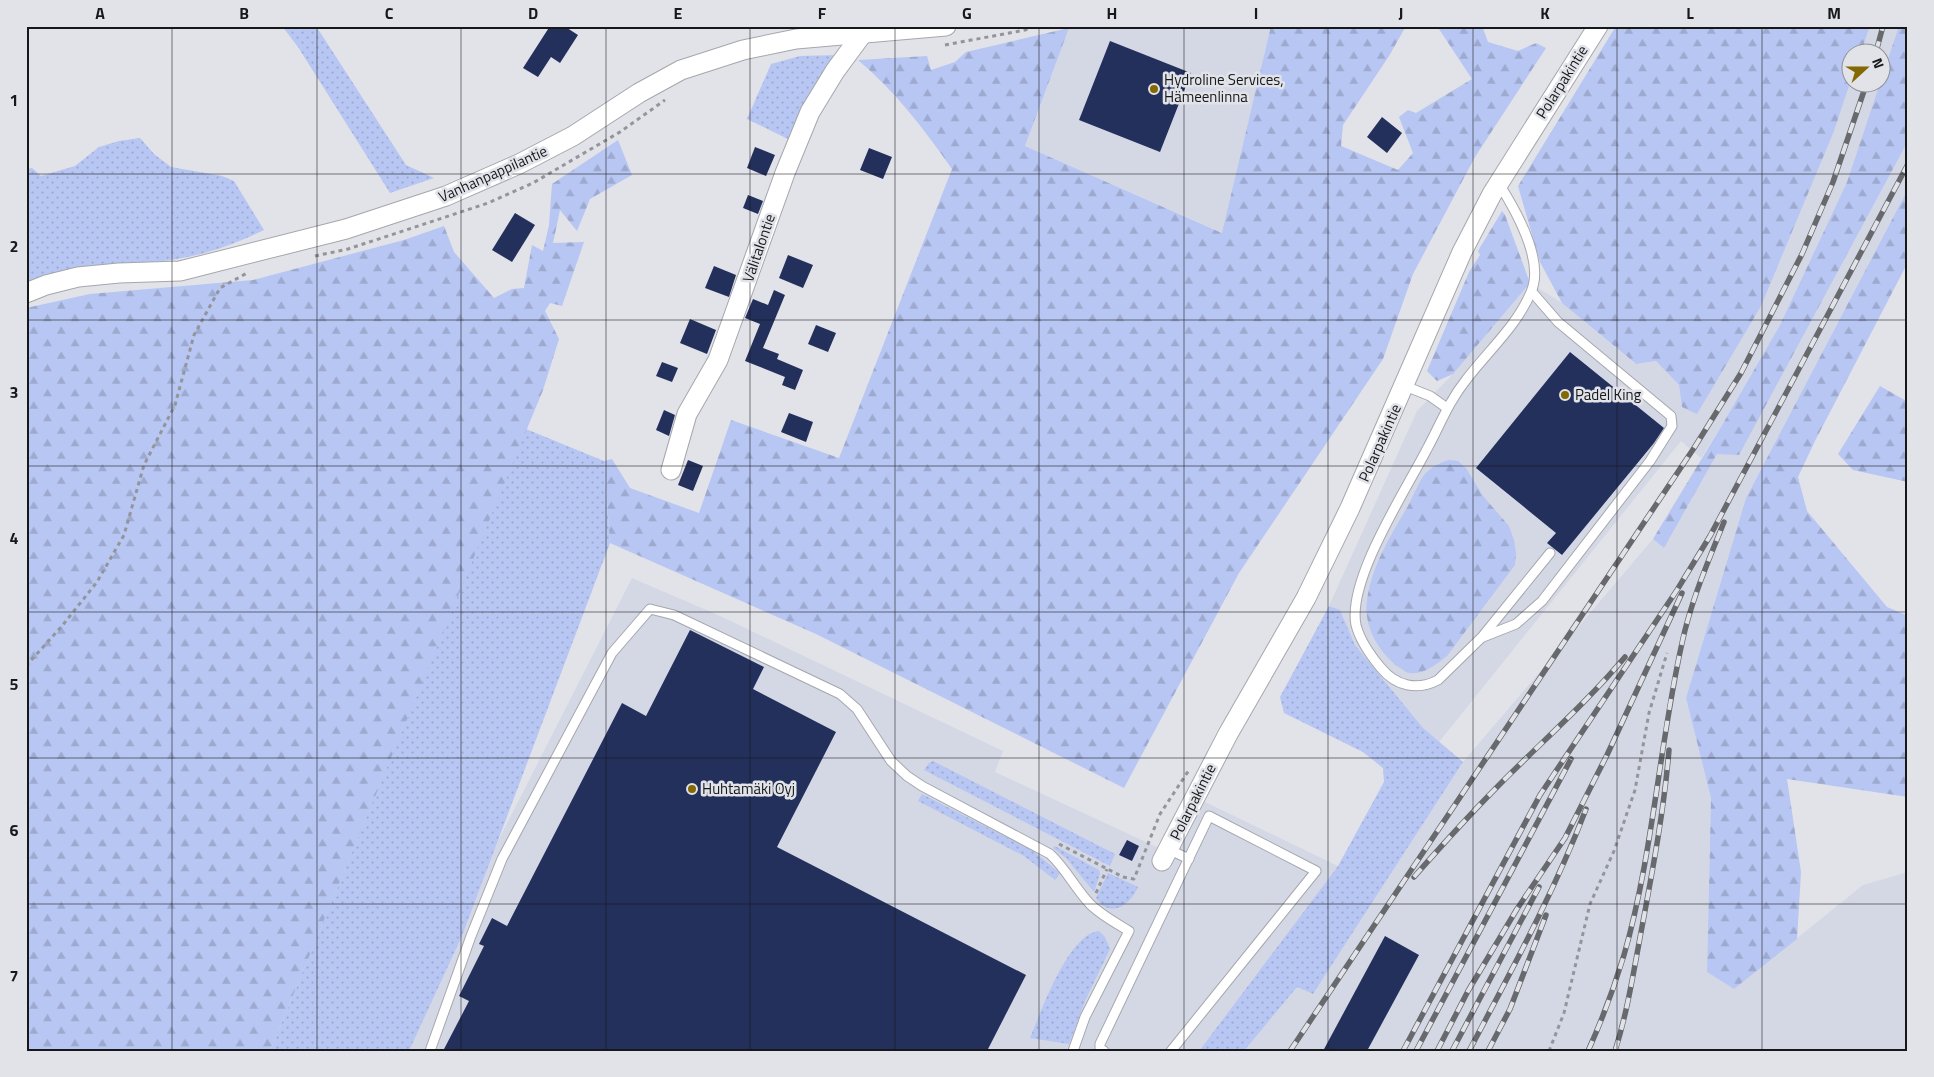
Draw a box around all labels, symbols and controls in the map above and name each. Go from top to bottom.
text: A [95,1,105,25]
text: B [239,1,249,25]
text: C [385,1,394,25]
text: D [528,1,538,25]
text: E [674,1,683,25]
text: F [818,1,827,25]
text: G [962,1,972,25]
text: H [1107,1,1117,25]
text: I [1254,1,1258,25]
text: J [1399,1,1403,25]
text: K [1540,1,1550,25]
text: L [1686,1,1694,25]
text: M [1827,1,1841,25]
street label: Polarpakintie [1530,40,1593,123]
north arrow [1842,42,1892,92]
text: N [1867,55,1890,71]
place label: Hydroline Services, Hämeenlinna [1164,68,1284,108]
marker: Hydroline Services, Hämeenlinna [1148,83,1160,95]
text: 1 [10,88,18,112]
street label: Vanhanpappilantie [435,139,551,208]
street label: Välitalontie [736,211,781,285]
text: 2 [10,234,18,258]
text: 3 [10,380,18,404]
place label: Padel King [1575,383,1641,406]
marker: Padel King [1559,389,1571,401]
street label: Polarpakintie [1352,400,1407,485]
text: 4 [10,526,19,550]
text: 5 [10,672,19,696]
street label: Polarpakintie [1163,760,1222,844]
place label: Huhtamäki Oyj [702,777,795,800]
marker: Huhtamäki Oyj [686,783,698,795]
text: 6 [10,818,19,842]
text: 7 [10,964,18,988]

